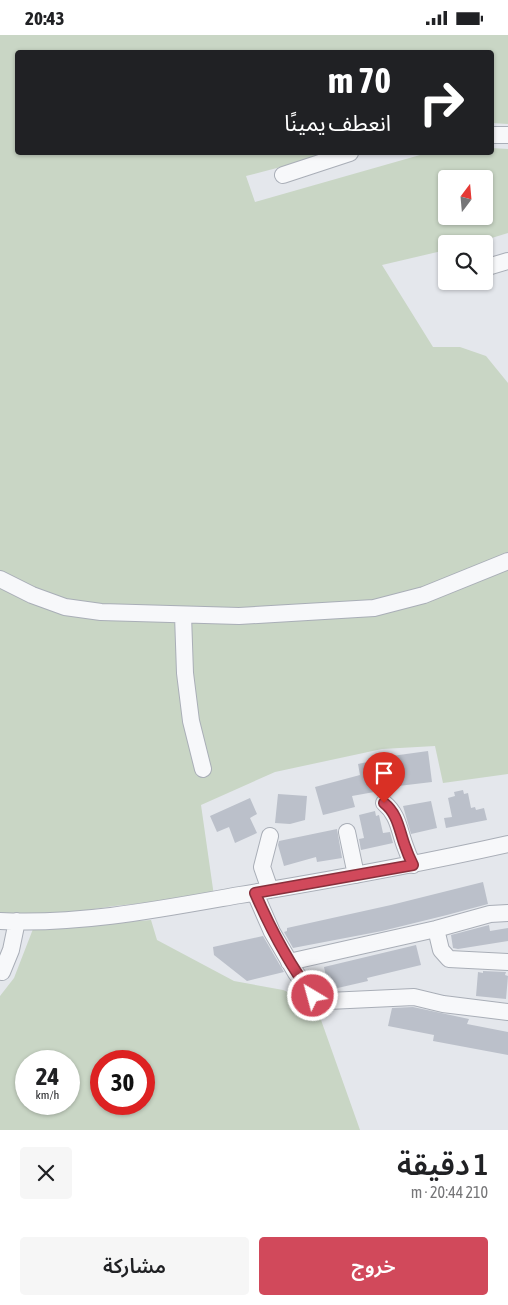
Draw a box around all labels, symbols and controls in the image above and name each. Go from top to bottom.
text: 20:43 [25,7,64,29]
text: 70 m [328,60,391,100]
icon: right [409,70,474,135]
text: انعطف يمينًا [284,110,391,136]
north arrow [438,170,492,225]
map controls [438,170,493,290]
button: search [438,235,493,290]
pin [363,752,405,803]
icon: arrive [370,759,398,787]
position arrow [286,969,338,1021]
speed limit sign: 30 [90,1050,155,1115]
text: 24 [36,1062,59,1090]
text: km/h [36,1088,59,1102]
button: close [20,1147,72,1199]
text: 1 دقيقة [397,1147,488,1181]
text: 210 m · 20:44 [411,1183,488,1201]
button: مشاركة [20,1237,249,1295]
button: خروج [259,1237,488,1295]

